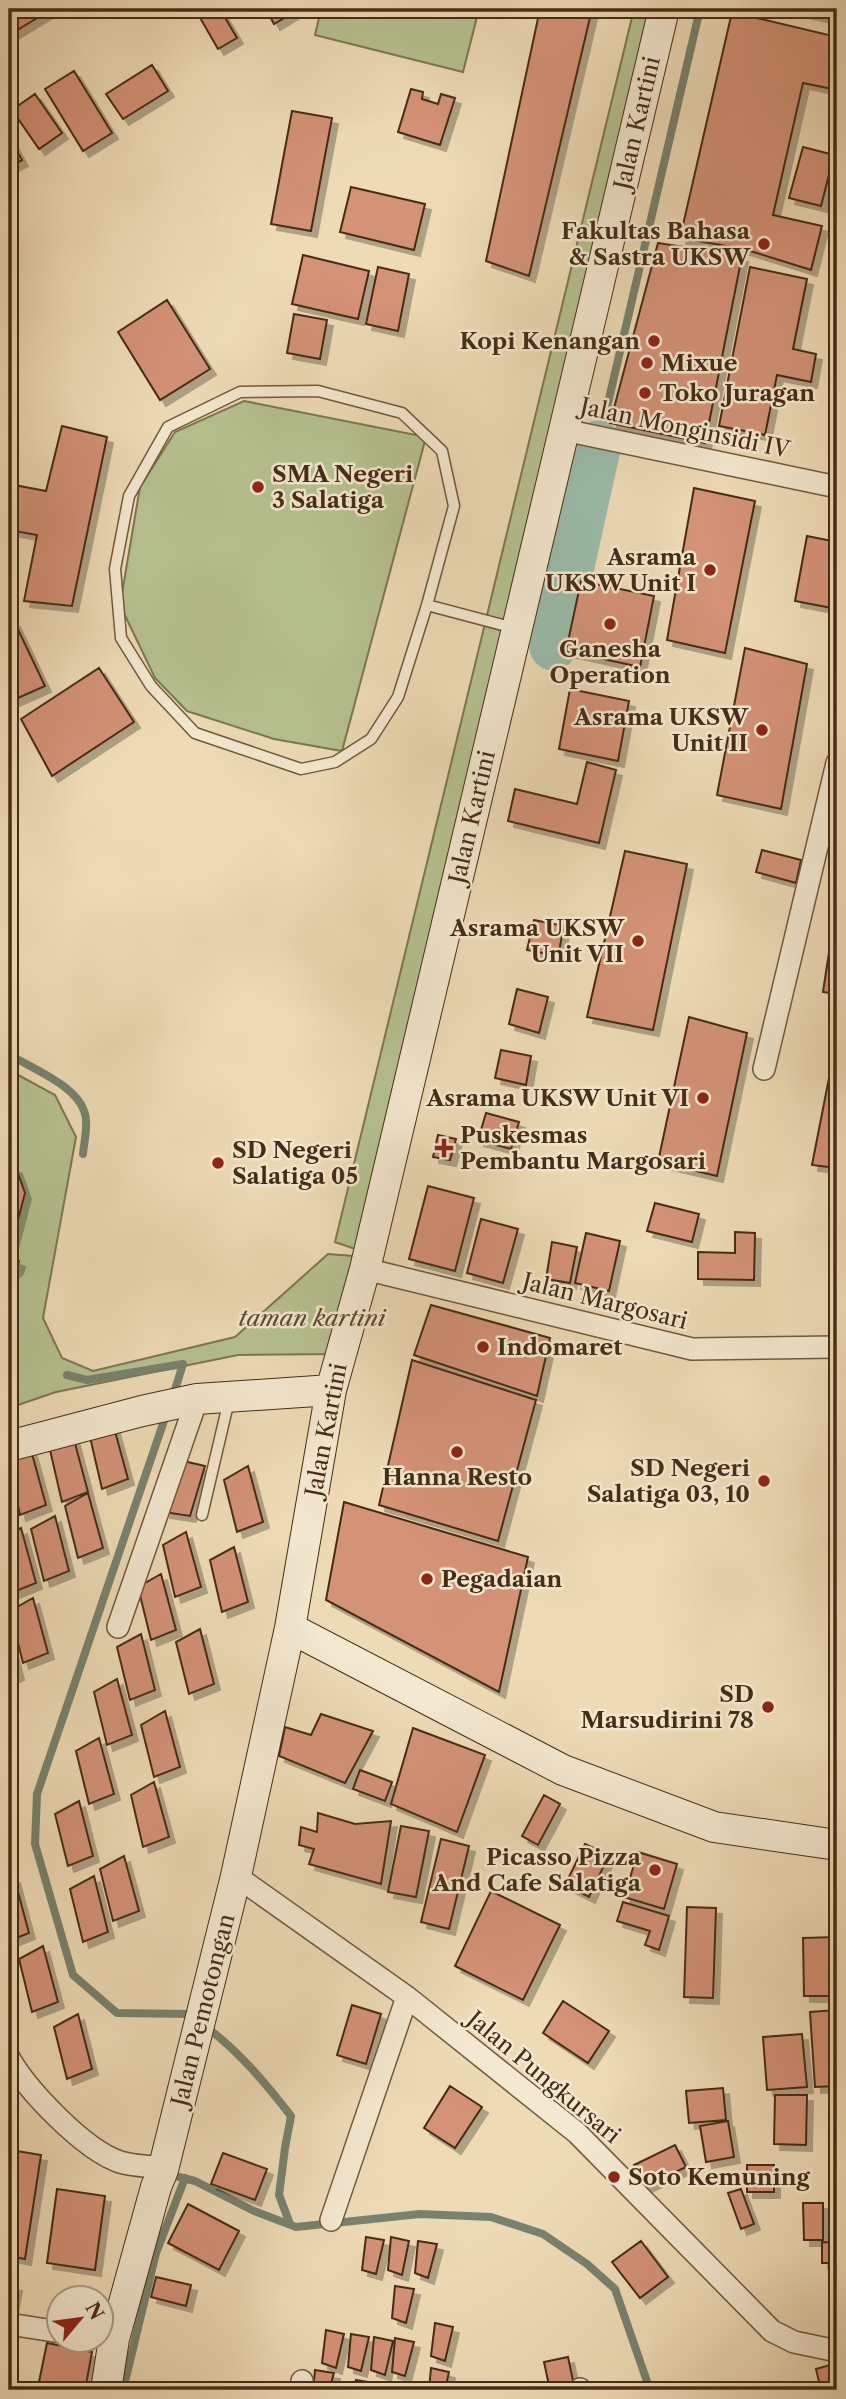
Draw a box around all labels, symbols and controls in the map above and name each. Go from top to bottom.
street label: Jalan Kartini [607,54,666,195]
place label: Fakultas Bahasa & Sastra UKSW [561,217,751,271]
marker: Fakultas Bahasa & Sastra UKSW [756,236,772,252]
place label: Kopi Kenangan [459,327,640,355]
marker: Kopi Kenangan [646,333,662,349]
place label: Mixue [661,349,738,377]
marker: Mixue [639,355,655,371]
place label: Toko Juragan [659,379,815,407]
marker: Toko Juragan [637,385,653,401]
street label: Jalan Monginsidi IV [575,391,794,464]
place label: SMA Negeri 3 Salatiga [272,460,413,514]
marker: SMA Negeri 3 Salatiga [250,479,266,495]
place label: Asrama UKSW Unit I [545,543,697,597]
marker: Asrama UKSW Unit I [702,562,718,578]
marker: Ganesha Operation [602,616,618,632]
place label: Ganesha Operation [549,635,671,689]
place label: Asrama UKSW Unit II [573,703,749,757]
marker: Asrama UKSW Unit II [754,722,770,738]
street label: Jalan Kartini [442,748,501,889]
place label: Asrama UKSW Unit VII [449,914,625,968]
marker: Asrama UKSW Unit VII [630,933,646,949]
place label: Asrama UKSW Unit VI [426,1084,689,1112]
marker: Asrama UKSW Unit VI [695,1090,711,1106]
place label: Puskesmas Pembantu Margosari [460,1121,706,1175]
place label: SD Negeri Salatiga 05 [232,1136,358,1190]
marker: Puskesmas Pembantu Margosari [434,1138,454,1158]
marker: SD Negeri Salatiga 05 [210,1155,226,1171]
street label: Jalan Margosari [517,1266,690,1335]
park label: taman kartini [239,1304,387,1332]
place label: Indomaret [497,1333,623,1361]
marker: Indomaret [475,1339,491,1355]
street label: Jalan Kartini [299,1361,353,1502]
marker: Hanna Resto [449,1444,465,1460]
place label: SD Negeri Salatiga 03, 10 [587,1454,750,1508]
place label: Hanna Resto [382,1463,532,1491]
marker: SD Negeri Salatiga 03, 10 [756,1473,772,1489]
place label: Pegadaian [441,1565,563,1593]
marker: Pegadaian [419,1571,435,1587]
place label: SD Marsudirini 78 [580,1680,754,1734]
marker: SD Marsudirini 78 [760,1699,776,1715]
place label: Picasso Pizza And Cafe Salatiga [431,1843,642,1897]
marker: Picasso Pizza And Cafe Salatiga [647,1862,663,1878]
street label: Jalan Pemotongan [165,1911,240,2112]
street label: Jalan Pungkursari [459,2003,626,2149]
place label: Soto Kemuning [628,2163,810,2191]
marker: Soto Kemuning [606,2169,622,2185]
north arrow [46,2284,116,2354]
text: N [80,2298,108,2324]

